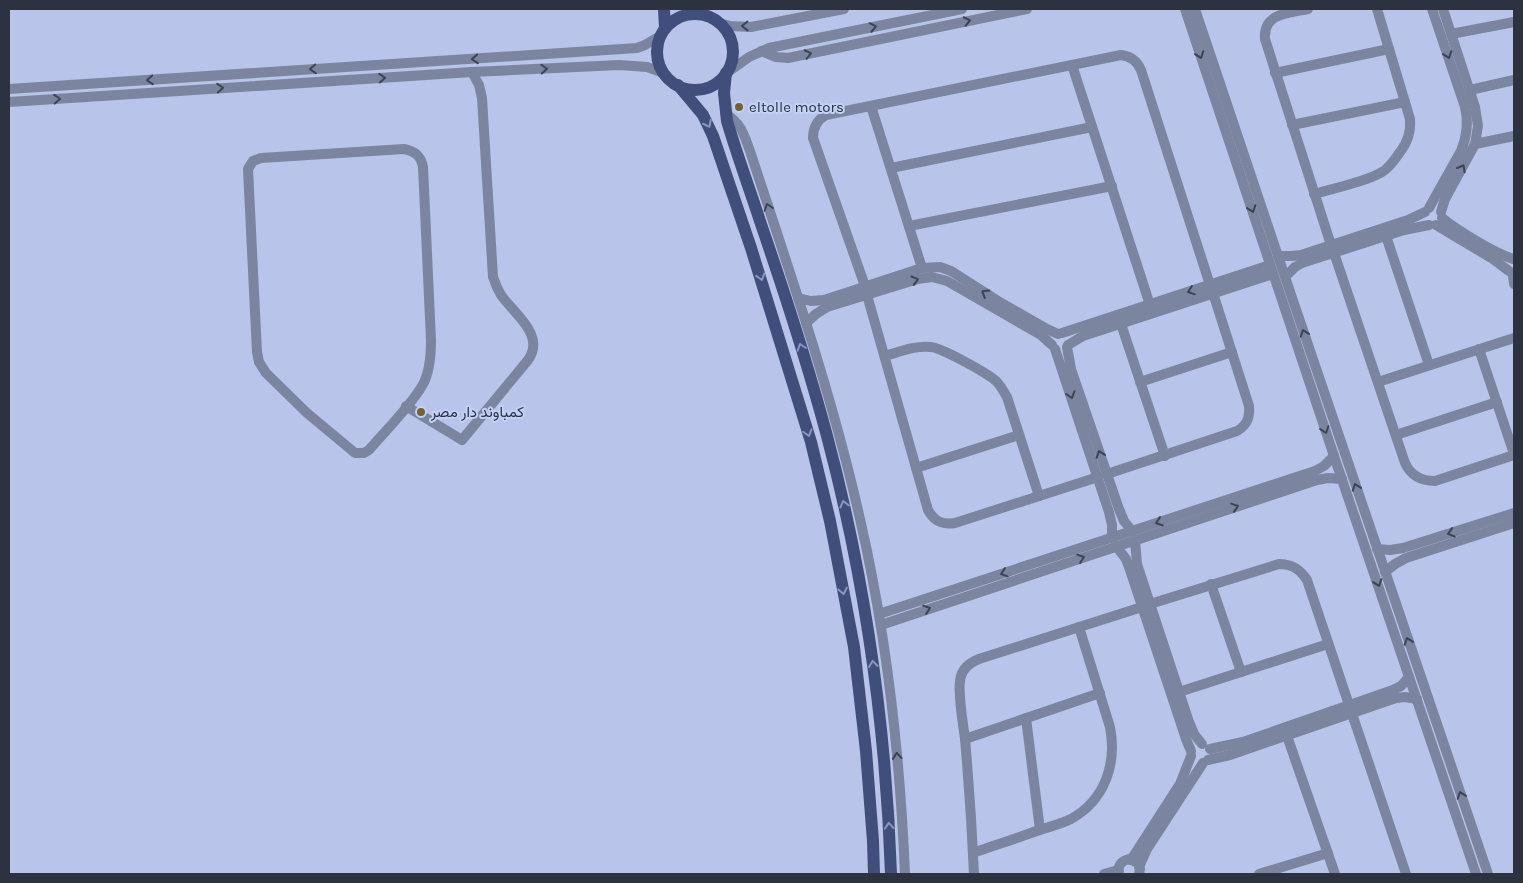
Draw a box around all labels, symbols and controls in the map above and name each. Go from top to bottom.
one-way arrow [963,16,972,27]
one-way arrow [740,21,748,32]
one-way arrow [868,22,877,33]
one-way arrow [804,49,813,60]
one-way arrow [1194,50,1204,59]
one-way arrow [1442,50,1452,59]
one-way arrow [470,53,478,64]
one-way arrow [540,63,548,74]
one-way arrow [308,64,316,75]
one-way arrow [378,73,386,84]
one-way arrow [146,75,154,86]
one-way arrow [216,83,224,94]
one-way arrow [54,94,62,105]
place label: eltolle motors [749,98,844,116]
marker: eltolle motors [733,101,745,113]
one-way arrow [702,119,712,128]
one-way arrow [1456,164,1466,173]
one-way arrow [764,204,774,212]
one-way arrow [1246,204,1256,213]
one-way arrow [755,273,765,281]
one-way arrow [911,275,919,285]
one-way arrow [1187,285,1196,295]
one-way arrow [981,289,990,299]
one-way arrow [1300,330,1310,338]
one-way arrow [797,344,807,352]
one-way arrow [1065,391,1075,399]
place label: كمباوند دار مصر [430,403,524,421]
marker: كمباوند دار مصر [415,406,427,418]
one-way arrow [1319,425,1329,433]
one-way arrow [803,428,813,436]
one-way arrow [1096,450,1106,459]
one-way arrow [1352,484,1362,492]
one-way arrow [839,500,850,509]
one-way arrow [1231,502,1239,512]
one-way arrow [1155,516,1163,526]
one-way arrow [1448,528,1456,538]
one-way arrow [1076,553,1085,563]
one-way arrow [1001,567,1009,577]
one-way arrow [1372,579,1382,587]
one-way arrow [838,587,848,596]
one-way arrow [922,605,931,615]
one-way arrow [1404,637,1414,646]
one-way arrow [868,660,879,668]
one-way arrow [892,752,903,760]
one-way arrow [1457,791,1467,800]
one-way arrow [884,821,895,829]

